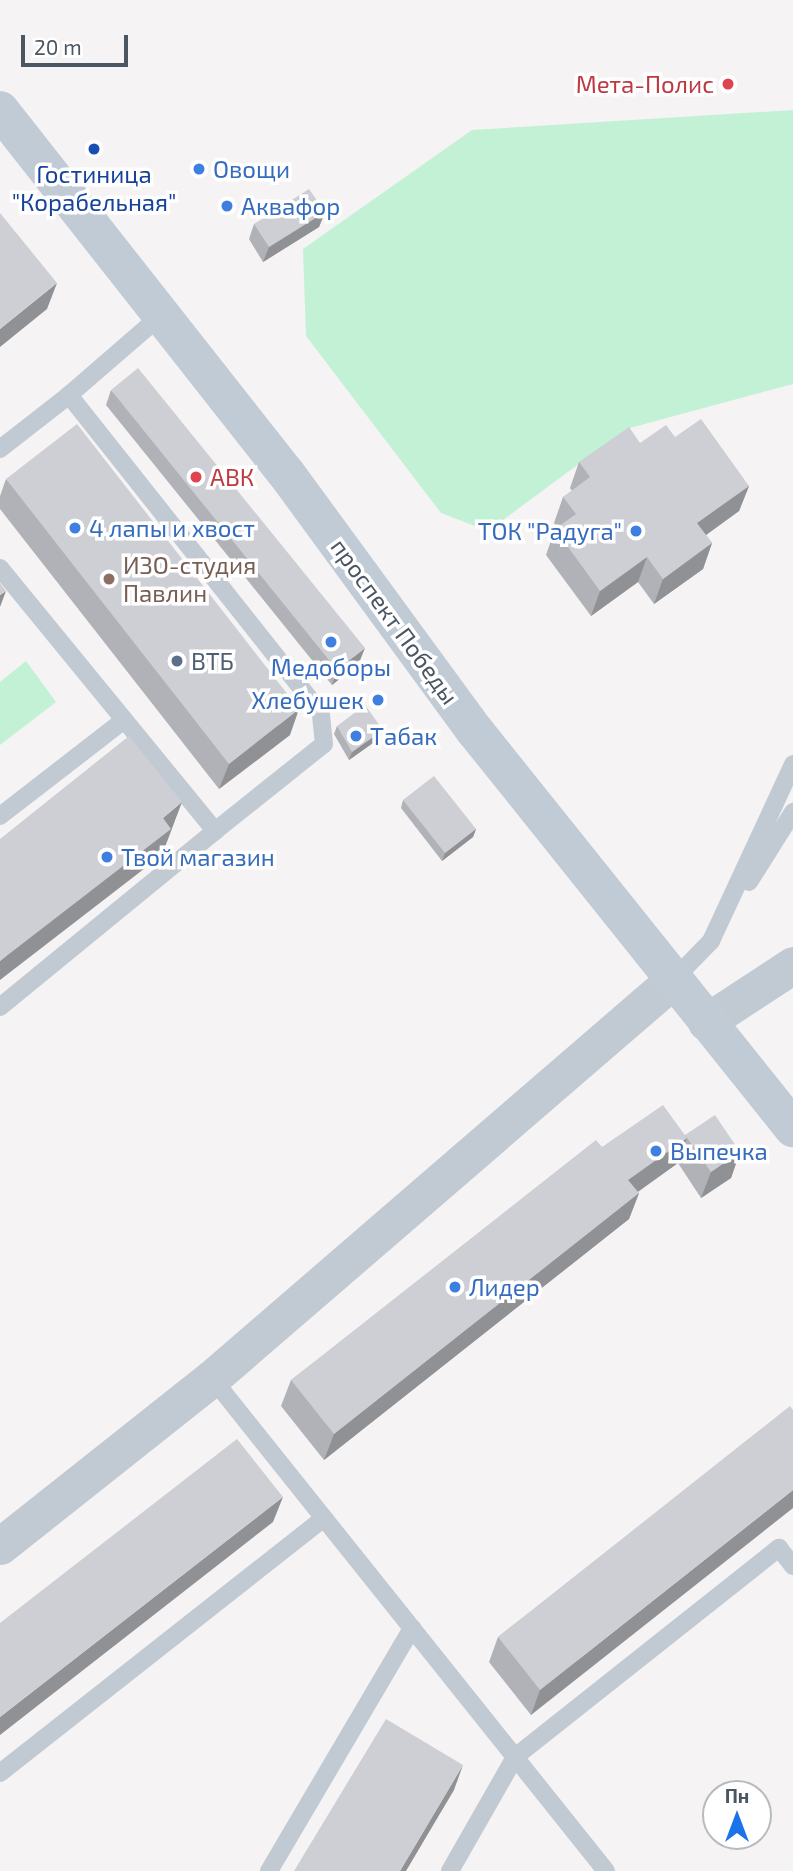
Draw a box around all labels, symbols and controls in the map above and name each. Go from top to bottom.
scale bar [24,21,131,65]
text: 20 m [34,34,82,59]
place label: Мета-Полис [576,70,714,98]
marker: Мета-Полис [720,76,736,92]
marker: Гостиница "Корабельная" [86,141,102,157]
place label: Овощи [213,155,290,183]
place label: Гостиница "Корабельная" [12,160,176,216]
marker: Овощи [191,161,207,177]
place label: Аквафор [241,192,340,220]
marker: Аквафор [219,198,235,214]
place label: АВК [210,463,254,491]
marker: АВК [188,469,204,485]
place label: 4 лапы и хвост [89,514,255,542]
place label: ТОК "Радуга" [478,517,622,545]
marker: 4 лапы и хвост [67,520,83,536]
marker: ТОК "Радуга" [628,523,644,539]
street label: проспект Победы [325,533,465,709]
place label: ИЗО-студия Павлин [123,551,256,607]
marker: ИЗО-студия Павлин [101,571,117,587]
marker: Медоборы [323,634,339,650]
place label: ВТБ [191,647,234,675]
marker: ВТБ [169,653,185,669]
place label: Медоборы [271,653,391,681]
place label: Хлебушек [251,686,364,714]
marker: Хлебушек [370,692,386,708]
place label: Табак [370,722,437,750]
marker: Табак [348,728,364,744]
place label: Твой магазин [121,843,275,871]
marker: Твой магазин [99,849,115,865]
place label: Выпечка [670,1137,768,1165]
marker: Выпечка [648,1143,664,1159]
place label: Лидер [469,1273,540,1301]
marker: Лидер [447,1279,463,1295]
north arrow [702,1780,772,1850]
text: Пн [725,1784,749,1807]

